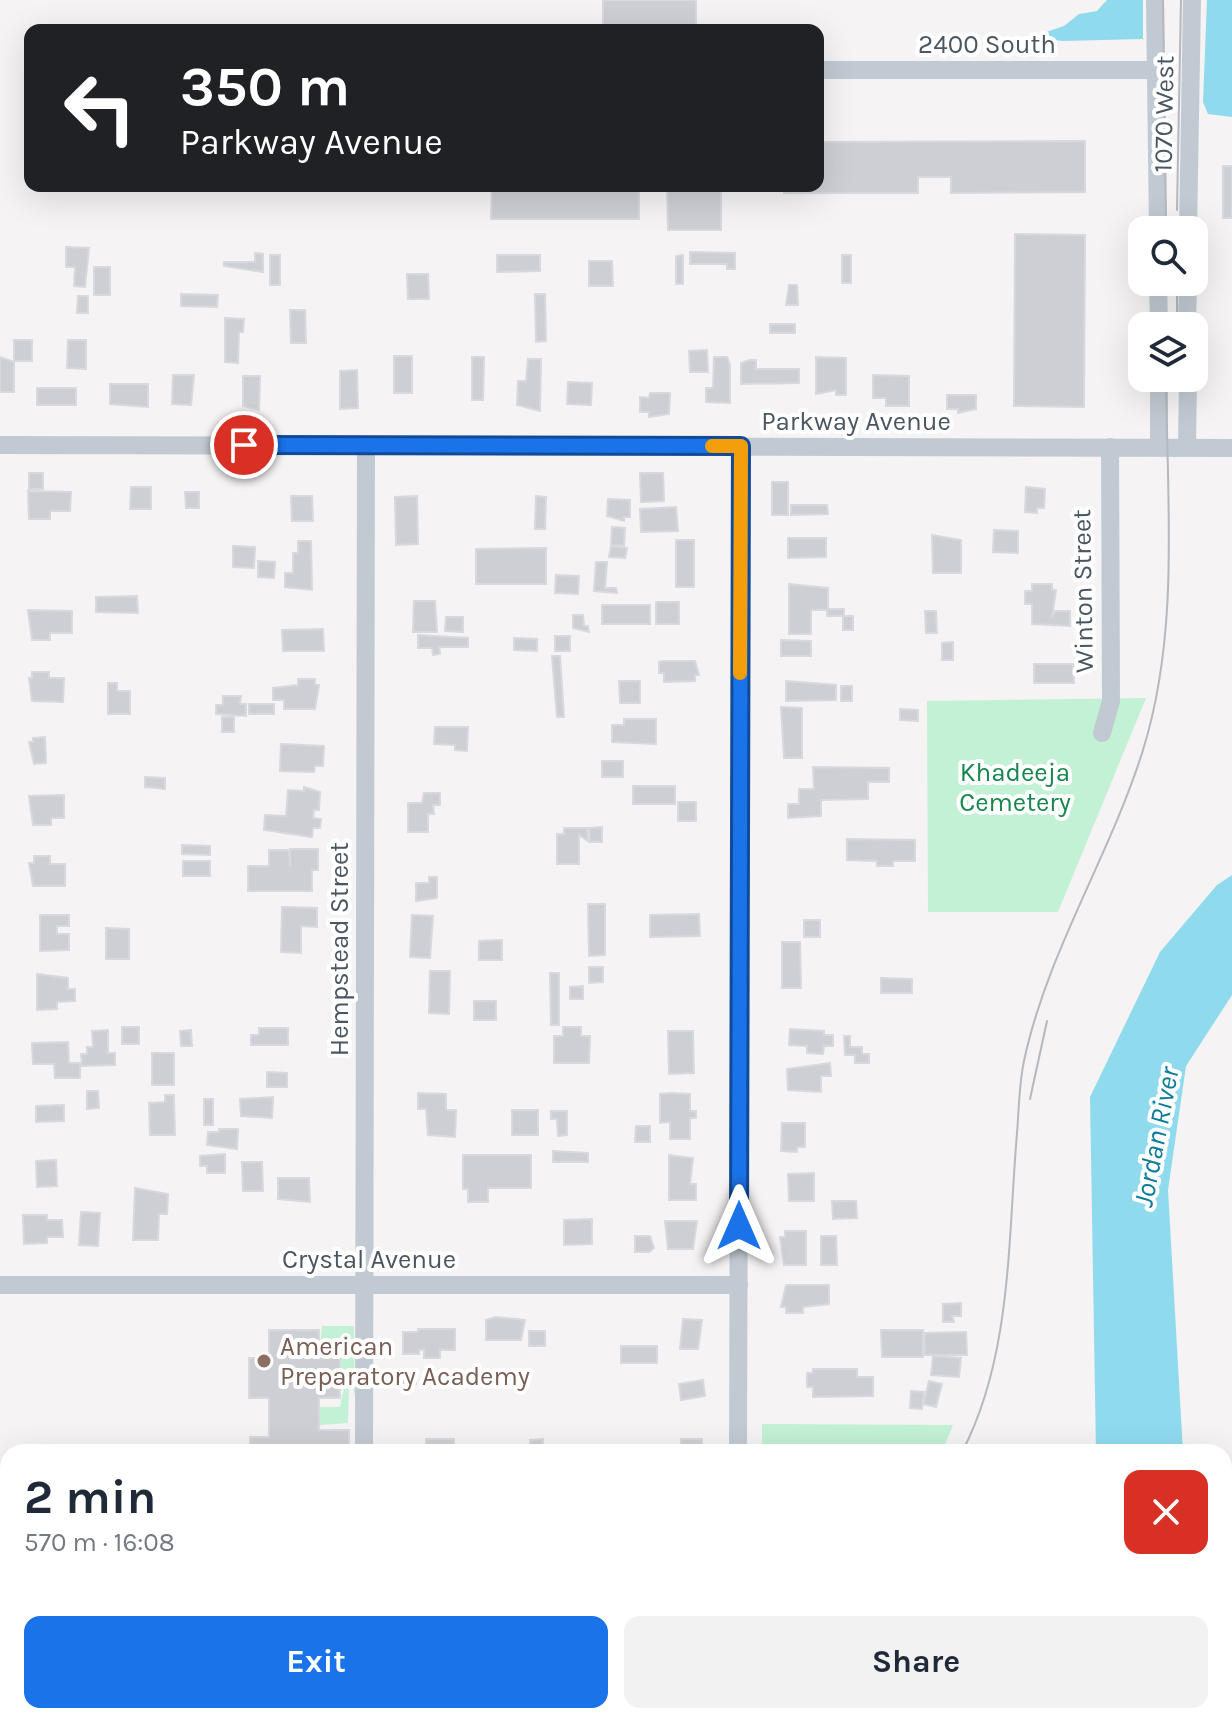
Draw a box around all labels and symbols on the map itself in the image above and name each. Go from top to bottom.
street label: 2400 South [918,29,1056,60]
street label: 1070 West [1147,55,1181,173]
street label: Parkway Avenue [761,406,951,437]
pin [210,411,278,479]
street label: Winton Street [1066,509,1100,673]
park label: Khadeeja Cemetery [959,757,1071,818]
street label: Hempstead Street [324,842,355,1056]
water label: Jordan River [1126,1063,1186,1210]
position arrow [697,1184,781,1268]
street label: Crystal Avenue [282,1244,456,1275]
place label: American Preparatory Academy [280,1331,530,1392]
marker: American Preparatory Academy [255,1352,273,1370]

